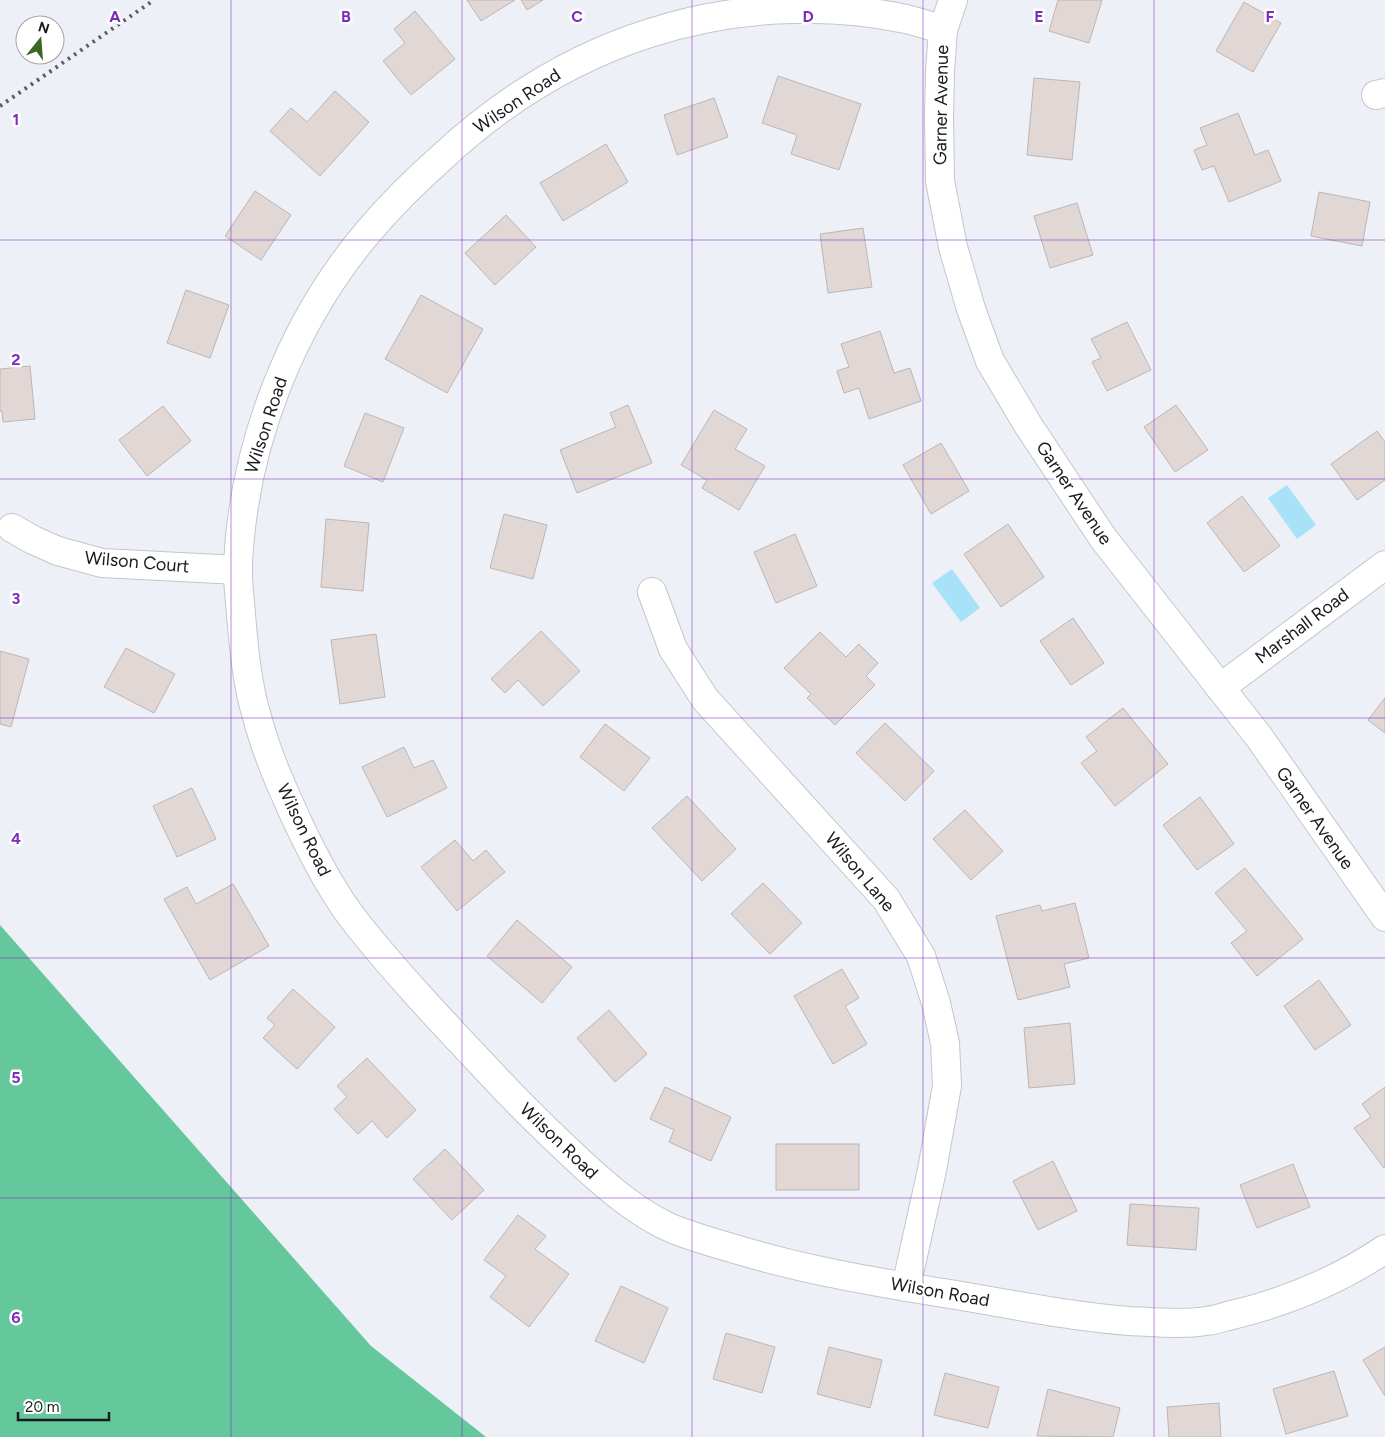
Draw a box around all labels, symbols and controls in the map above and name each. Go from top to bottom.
text: A [109,7,121,26]
text: B [341,7,351,26]
text: C [571,7,583,26]
text: D [802,7,814,26]
text: E [1034,7,1044,26]
text: F [1266,7,1275,26]
north arrow [15,15,65,65]
text: N [36,18,51,38]
street label: Garner Avenue [929,45,953,165]
street label: Wilson Road [469,64,565,138]
text: 1 [13,110,19,129]
text: 2 [11,350,21,369]
street label: Wilson Road [240,374,292,476]
street label: Garner Avenue [1031,437,1117,549]
street label: Wilson Court [84,546,190,578]
street label: Marshall Road [1251,584,1353,668]
text: 3 [12,589,21,608]
street label: Garner Avenue [1272,762,1359,874]
street label: Wilson Road [272,780,336,880]
street label: Wilson Lane [820,828,900,916]
text: 4 [11,829,21,848]
text: 5 [11,1068,21,1087]
street label: Wilson Road [515,1098,603,1184]
street label: Wilson Road [889,1272,991,1312]
text: 6 [11,1308,21,1327]
scale bar [18,1390,109,1422]
text: 20 m [25,1398,59,1416]

